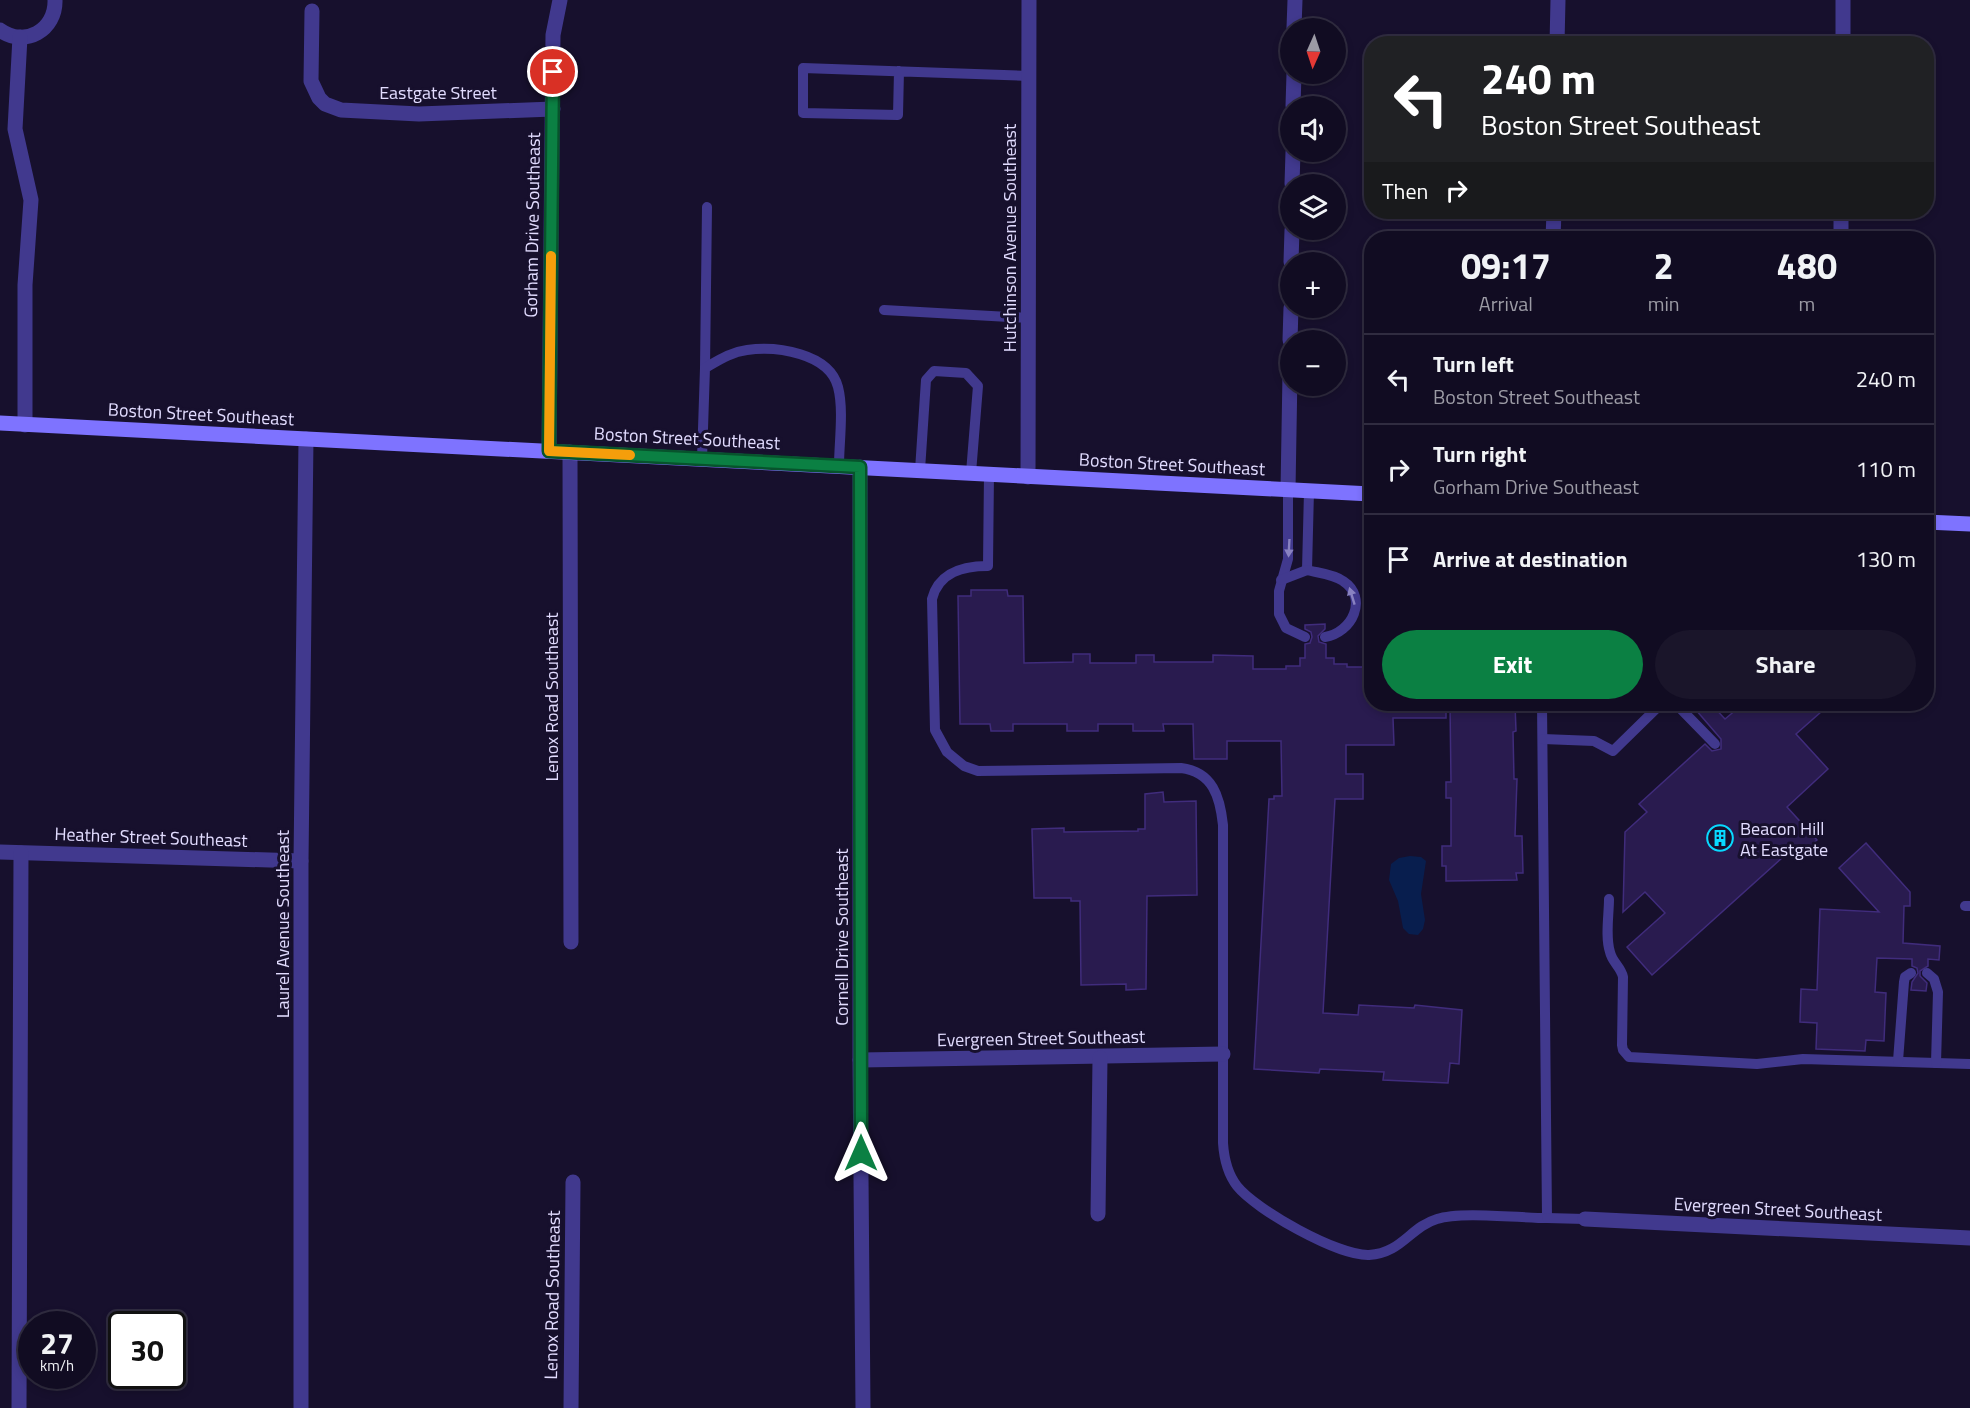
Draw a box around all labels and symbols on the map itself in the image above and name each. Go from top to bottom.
north arrow [1280,18,1346,84]
pin [527,46,578,97]
street label: Eastgate Street [379,79,498,106]
street label: Hutchinson Avenue Southeast [996,123,1023,352]
street label: Gorham Drive Southeast [517,131,547,318]
street label: Boston Street Southeast [107,396,295,432]
street label: Boston Street Southeast [593,420,781,456]
street label: Boston Street Southeast [1078,446,1266,482]
one-way arrow [1284,539,1293,558]
one-way arrow [1347,587,1356,605]
street label: Lenox Road Southeast [538,612,565,782]
place label: Beacon Hill At Eastgate [1740,815,1828,863]
street label: Heather Street Southeast [54,820,249,854]
building icon: Beacon Hill At Eastgate [1705,823,1735,853]
street label: Laurel Avenue Southeast [269,829,296,1018]
street label: Cornell Drive Southeast [828,848,855,1026]
street label: Evergreen Street Southeast [937,1023,1146,1053]
position arrow [829,1121,893,1185]
street label: Evergreen Street Southeast [1673,1190,1883,1228]
street label: Lenox Road Southeast [537,1209,567,1380]
speed limit sign: 30 [108,1311,186,1389]

